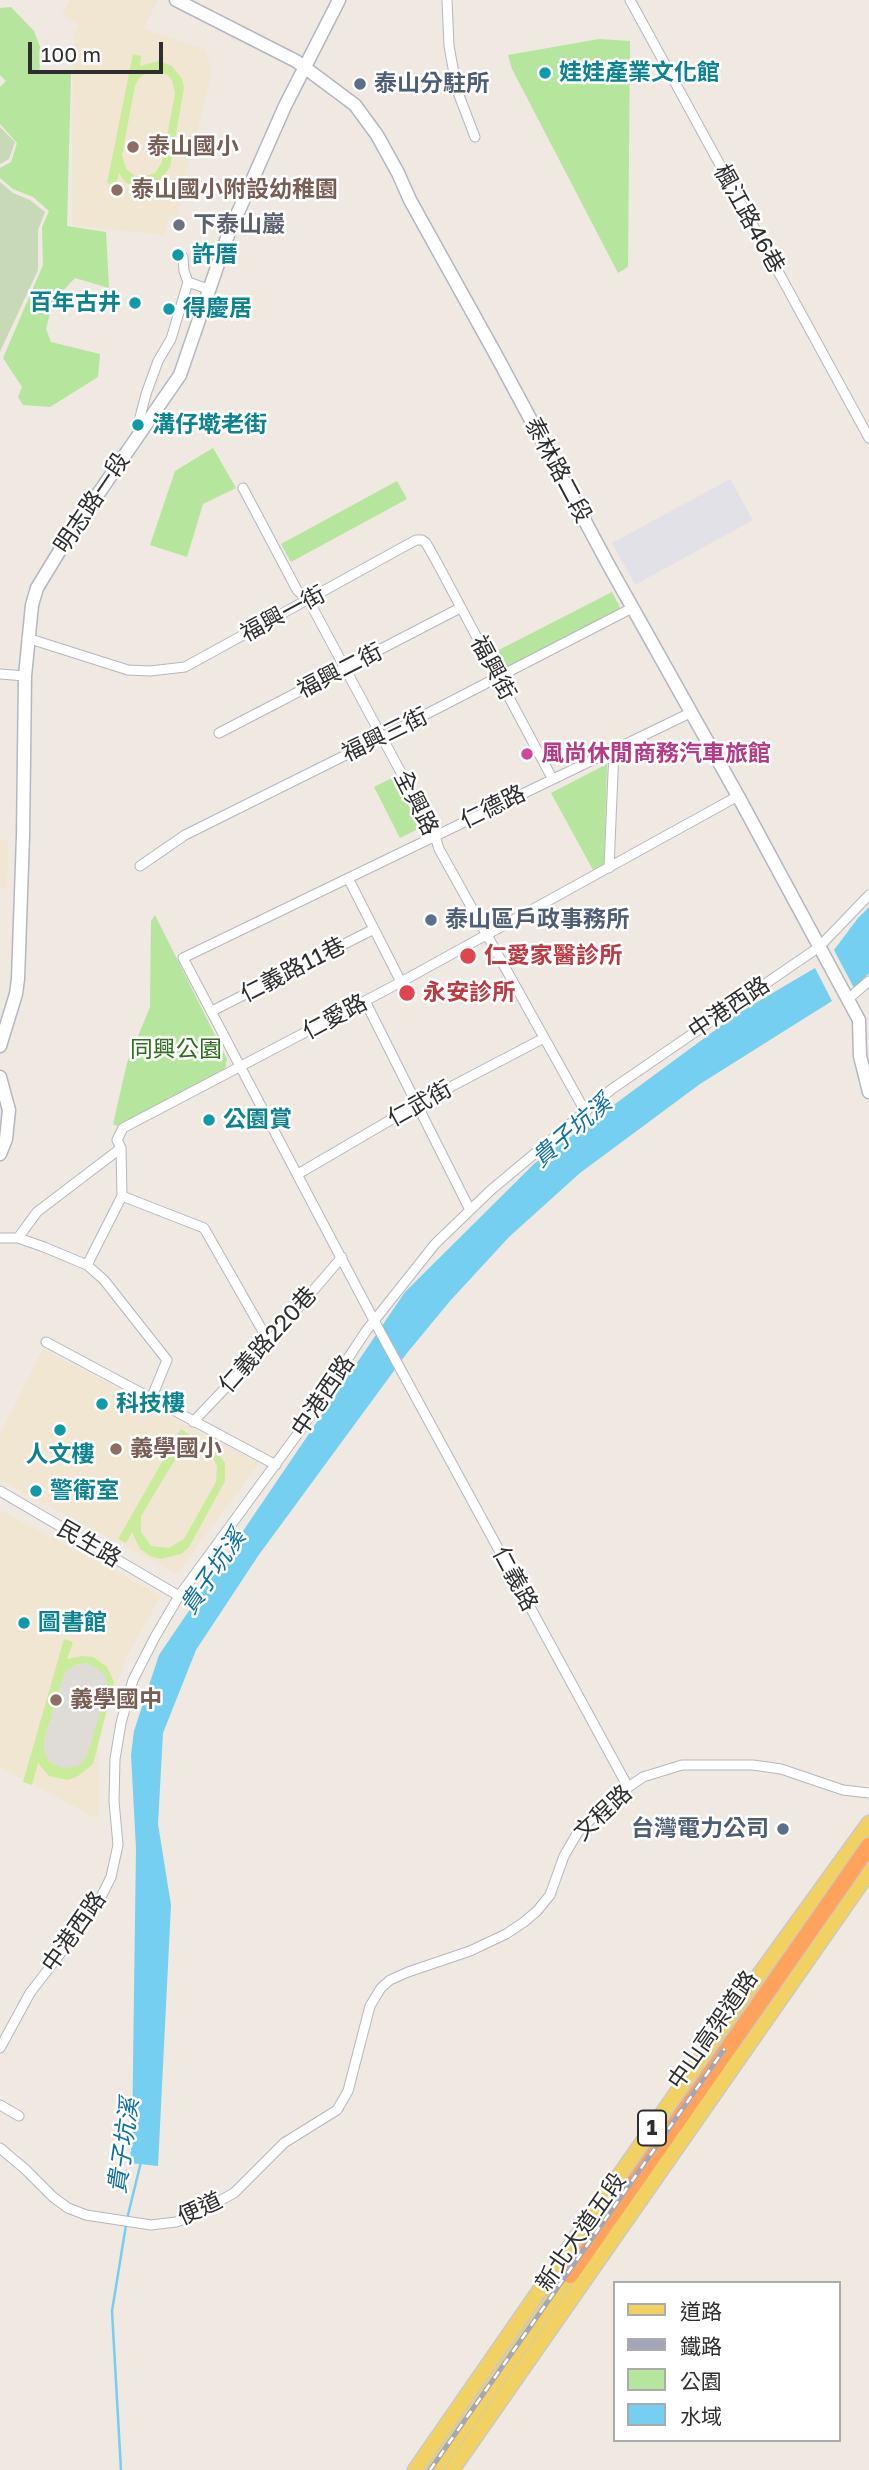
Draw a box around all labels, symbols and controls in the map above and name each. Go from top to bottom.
scale bar [32,28,166,72]
text: 100 m [41,41,101,67]
place label: 娃娃產業文化館 [559,59,720,87]
marker: 娃娃產業文化館 [537,65,553,81]
place label: 泰山分駐所 [374,70,489,98]
marker: 泰山分駐所 [352,76,368,92]
place label: 泰山國小 [147,133,239,161]
marker: 泰山國小 [125,139,141,155]
street label: 楓江路46巷 [708,160,790,278]
place label: 泰山國小附設幼稚園 [131,176,338,204]
marker: 泰山國小附設幼稚園 [109,182,125,198]
place label: 下泰山巖 [193,211,285,239]
marker: 下泰山巖 [171,217,187,233]
place label: 許厝 [192,241,238,269]
marker: 許厝 [170,247,186,263]
place label: 百年古井 [29,289,121,317]
marker: 百年古井 [127,295,143,311]
place label: 得慶居 [183,295,252,323]
marker: 得慶居 [161,301,177,317]
place label: 溝仔墘老街 [152,411,267,439]
street label: 泰林路二段 [519,413,597,527]
marker: 溝仔墘老街 [130,417,146,433]
street label: 明志路一段 [48,448,136,558]
street label: 福興一街 [236,580,330,648]
street label: 福興街 [465,631,521,705]
street label: 福興二街 [293,638,387,704]
street label: 福興三街 [338,702,432,768]
place label: 風尚休閒商務汽車旅館 [541,740,771,768]
marker: 風尚休閒商務汽車旅館 [519,746,535,762]
street label: 全興路 [388,766,444,840]
street label: 仁德路 [456,779,530,835]
place label: 泰山區戶政事務所 [445,906,629,934]
marker: 泰山區戶政事務所 [423,912,439,928]
street label: 仁義路11巷 [236,932,350,1008]
place label: 仁愛家醫診所 [484,942,622,970]
marker: 仁愛家醫診所 [458,946,478,966]
street label: 中港西路 [683,971,775,1045]
place label: 永安診所 [423,979,515,1007]
marker: 永安診所 [397,983,417,1003]
street label: 仁愛路 [298,989,372,1045]
park label: 同興公園 [130,1036,222,1064]
street label: 仁武街 [383,1075,457,1133]
water label: 貴子坑溪 [526,1089,618,1173]
place label: 公園賞 [223,1106,292,1134]
marker: 公園賞 [201,1112,217,1128]
street label: 仁義路220巷 [213,1281,323,1399]
street label: 中港西路 [286,1350,360,1442]
place label: 科技樓 [116,1390,185,1418]
marker: 科技樓 [94,1396,110,1412]
marker: 人文樓 [52,1422,68,1438]
place label: 義學國小 [130,1435,222,1463]
place label: 人文樓 [26,1441,94,1469]
marker: 義學國小 [108,1441,124,1457]
place label: 警衛室 [50,1477,119,1505]
marker: 警衛室 [28,1483,44,1499]
street label: 民生路 [52,1515,126,1573]
water label: 貴子坑溪 [174,1524,252,1620]
street label: 仁義路 [487,1542,543,1616]
place label: 圖書館 [38,1609,107,1637]
marker: 圖書館 [16,1615,32,1631]
place label: 義學國中 [70,1686,162,1714]
marker: 義學國中 [48,1692,64,1708]
street label: 文程路 [568,1779,638,1847]
place label: 台灣電力公司 [631,1815,769,1843]
marker: 台灣電力公司 [775,1821,791,1837]
street label: 中港西路 [36,1886,112,1978]
street label: 中山高架道路 [662,1966,764,2094]
water label: 貴子坑溪 [103,2096,145,2196]
road number: 1 [638,2110,666,2146]
street label: 新北大道五段 [530,2168,632,2296]
street label: 便道 [173,2187,227,2231]
legend [614,2281,841,2442]
text: 道路 [680,2298,722,2324]
text: 鐵路 [680,2333,722,2359]
text: 公園 [680,2368,722,2394]
text: 水域 [680,2403,722,2429]

